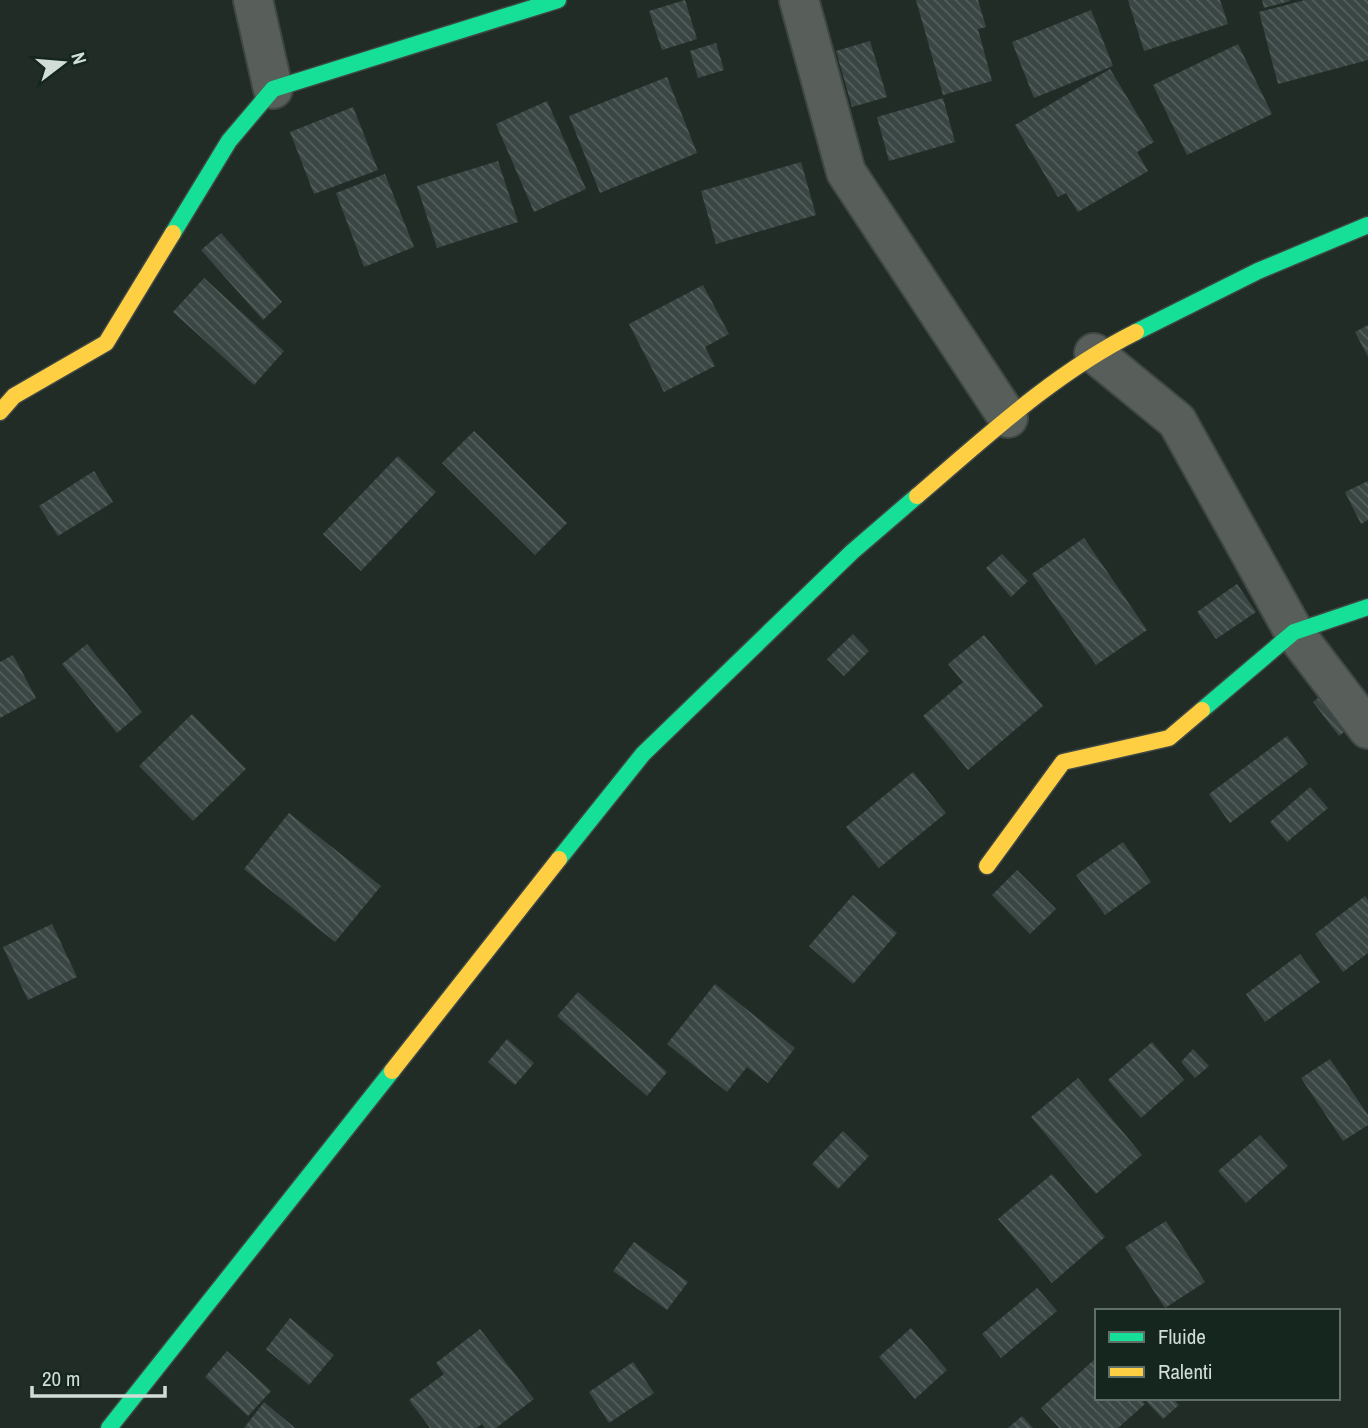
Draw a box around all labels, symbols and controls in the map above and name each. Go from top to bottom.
north arrow [28,28,98,98]
text: N [65,49,93,67]
legend [1095,1309,1340,1400]
text: Fluide [1158,1322,1206,1351]
scale bar [32,1354,164,1398]
text: Ralenti [1158,1357,1213,1386]
text: 20 m [42,1364,80,1393]

